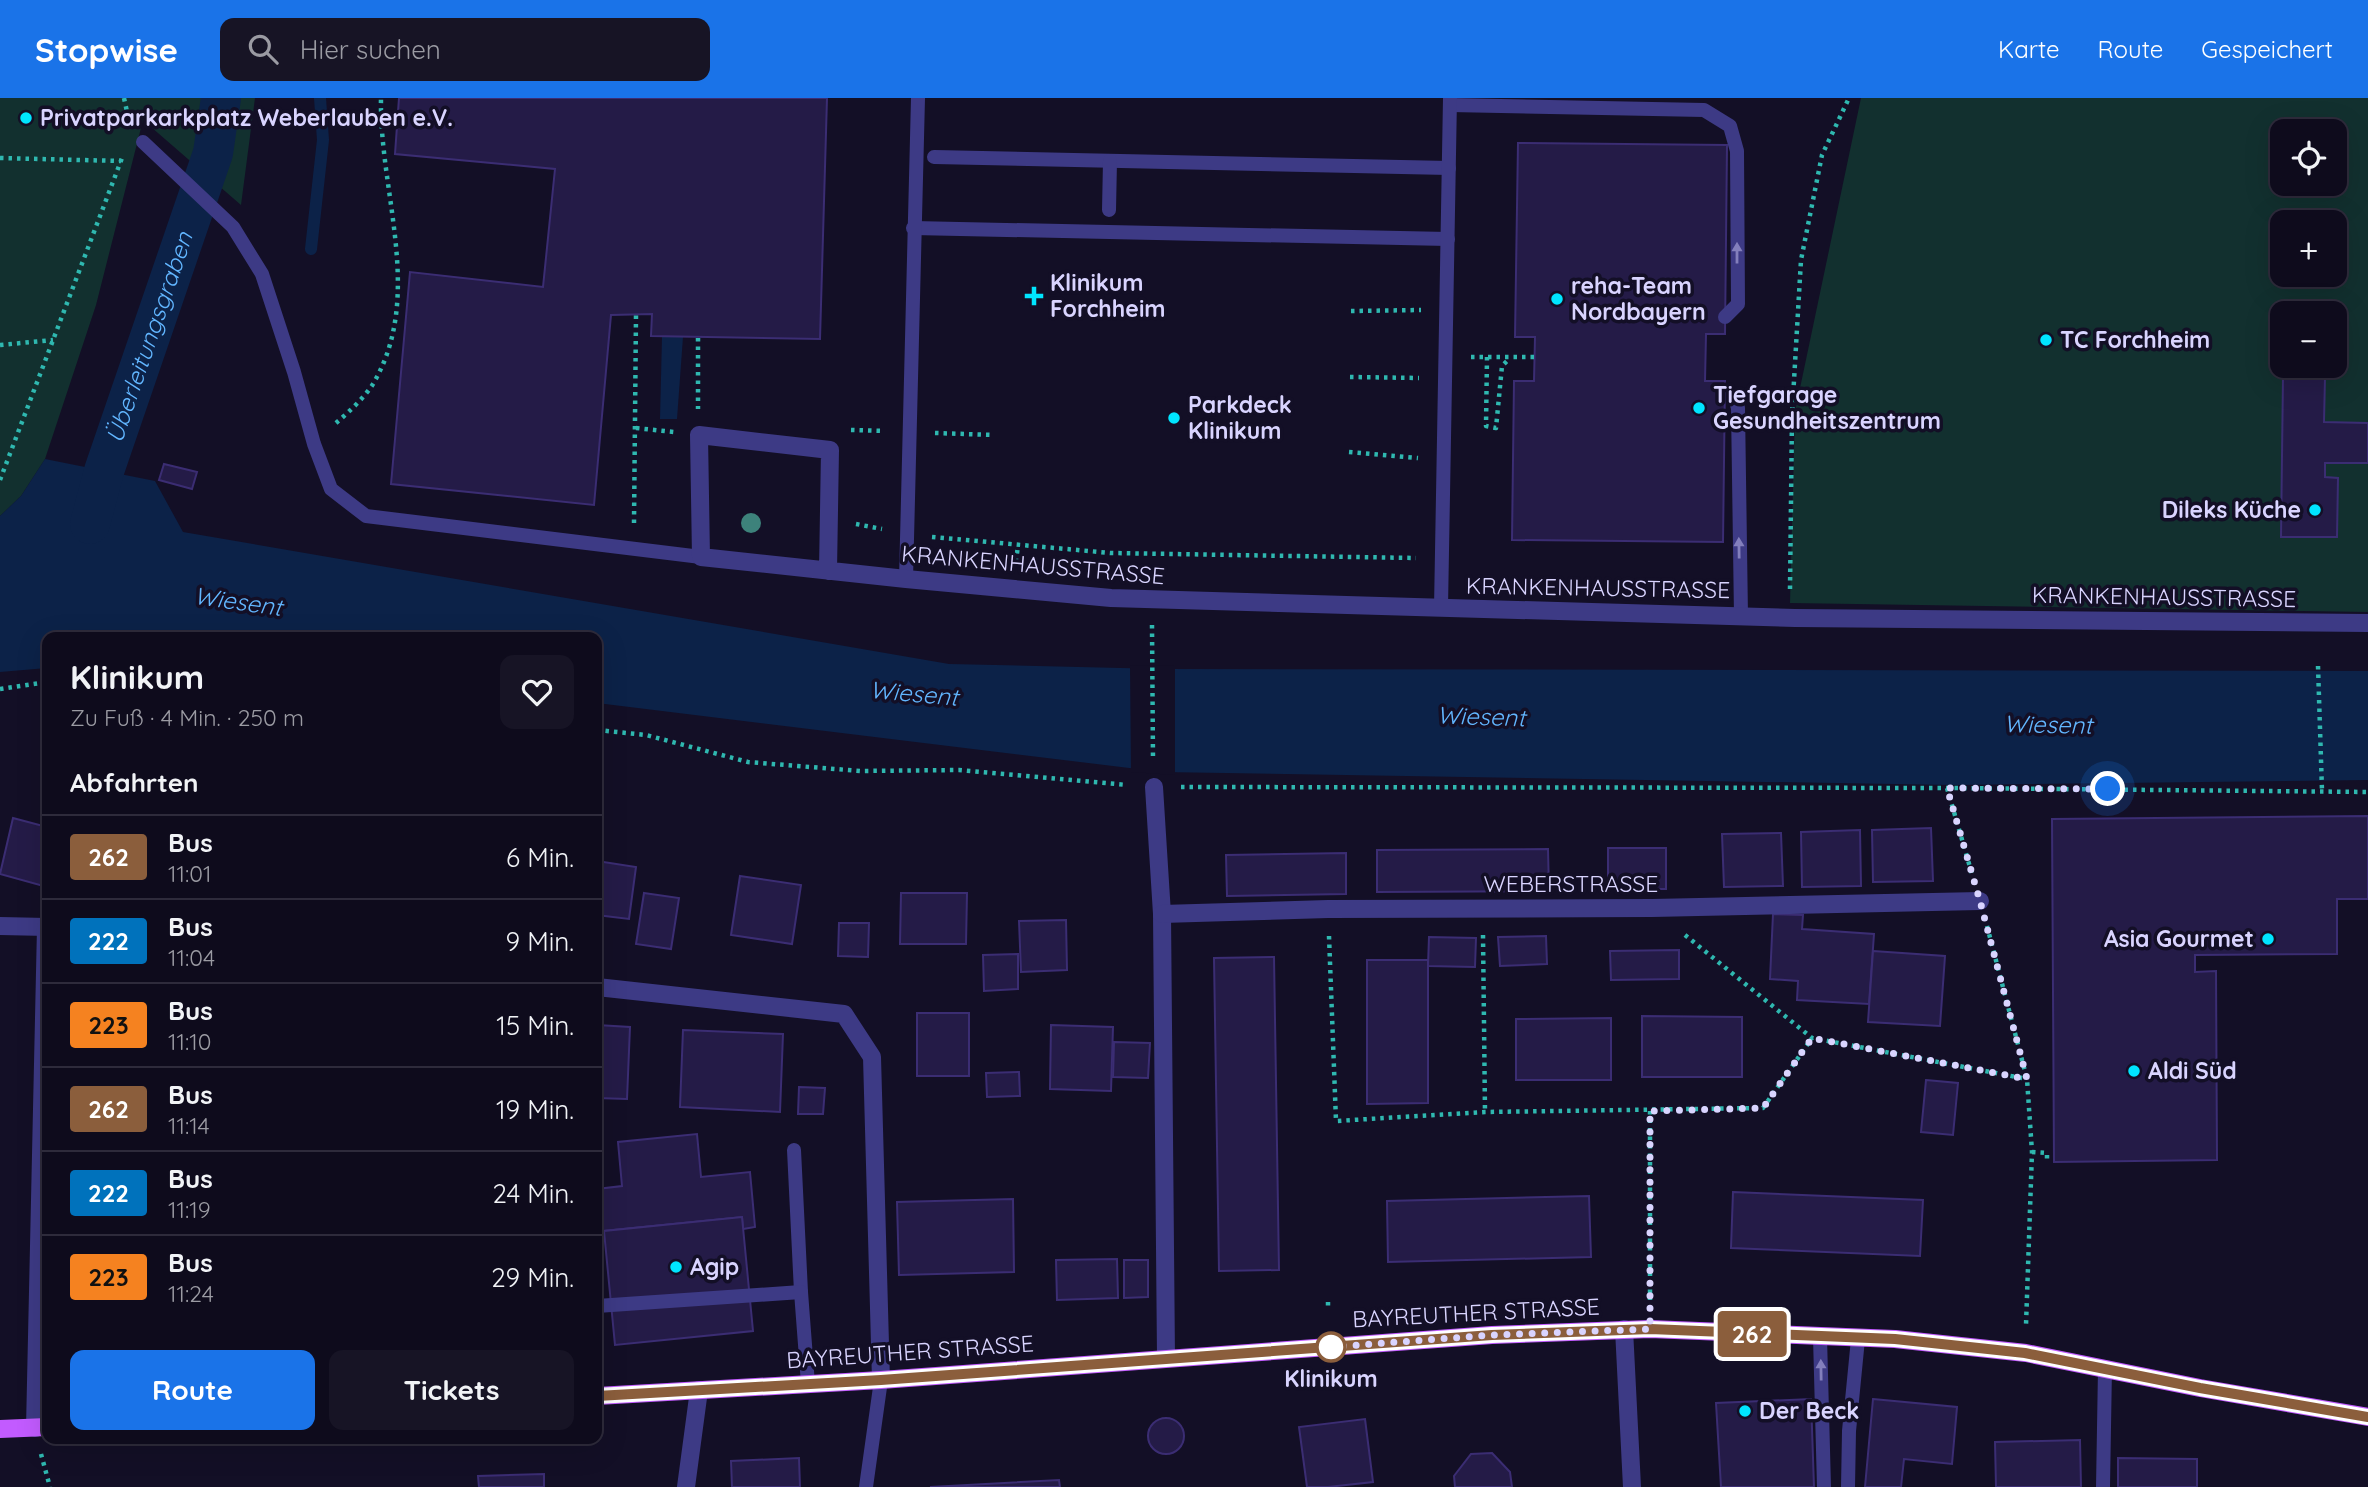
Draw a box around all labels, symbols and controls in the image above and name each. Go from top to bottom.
search box [220,18,710,81]
text: Stopwise [35,29,178,70]
icon: search [244,30,282,68]
text: Hier suchen [300,33,441,66]
text: Karte [1998,34,2060,64]
text: Route [2098,34,2163,64]
text: Gespeichert [2201,34,2333,64]
place label: Privatparkarkplatz Weberlauben e.V. [40,103,453,132]
marker: Privatparkarkplatz Weberlauben e.V. [18,110,34,126]
map controls [2270,119,2347,378]
button: locate [2270,119,2347,196]
button: + [2270,210,2347,287]
water label: Überleitungsgraben [99,227,199,446]
one-way arrow [1731,242,1743,264]
place label: Klinikum Forchheim [1050,268,1166,323]
place label: reha-Team Nordbayern [1571,271,1706,326]
marker: Klinikum Forchheim [1024,286,1044,306]
marker: reha-Team Nordbayern [1549,291,1565,307]
button: − [2270,301,2347,378]
place label: TC Forchheim [2060,325,2210,354]
marker: TC Forchheim [2038,332,2054,348]
place label: Tiefgarage Gesundheitszentrum [1713,380,1941,435]
place label: Parkdeck Klinikum [1188,390,1292,445]
marker: Tiefgarage Gesundheitszentrum [1691,400,1707,416]
marker: Parkdeck Klinikum [1166,410,1182,426]
place label: Dileks Küche [2162,495,2301,524]
marker: Dileks Küche [2307,502,2323,518]
one-way arrow [1733,537,1745,559]
street label: KRANKENHAUSSTRASSE [900,539,1166,590]
street label: KRANKENHAUSSTRASSE [1466,571,1730,604]
water label: Wiesent [192,580,287,622]
street label: KRANKENHAUSSTRASSE [2032,580,2296,613]
button: heart [500,655,574,729]
text: Klinikum [70,656,204,697]
water label: Wiesent [869,674,962,712]
water label: Wiesent [1436,699,1529,733]
text: Zu Fuß · 4 Min. · 250 m [70,703,304,732]
water label: Wiesent [2003,708,2095,740]
text: Abfahrten [70,766,199,799]
your location [2090,771,2125,806]
text: Bus [168,826,213,859]
text: 6 Min. [506,841,574,874]
text: 262 [88,842,129,872]
text: 11:01 [168,859,212,888]
street label: WEBERSTRASSE [1484,869,1658,898]
text: Bus [168,910,213,943]
place label: Asia Gourmet [2104,924,2254,953]
text: 9 Min. [506,925,574,958]
text: 222 [88,926,129,956]
marker: Asia Gourmet [2260,931,2276,947]
text: 11:04 [168,943,215,972]
text: Bus [168,994,213,1027]
text: 15 Min. [496,1009,574,1042]
text: 223 [88,1010,129,1040]
text: 11:10 [168,1027,212,1056]
place label: Aldi Süd [2148,1056,2237,1085]
marker: Aldi Süd [2126,1063,2142,1079]
text: Bus [168,1078,213,1111]
text: 19 Min. [496,1093,574,1126]
text: 262 [88,1094,129,1124]
text: 11:14 [168,1111,210,1140]
text: Bus [168,1162,213,1195]
text: 24 Min. [492,1177,574,1210]
text: 222 [88,1178,129,1208]
text: 11:19 [168,1195,211,1224]
text: Bus [168,1246,213,1279]
place label: Agip [690,1252,739,1281]
marker: Agip [668,1259,684,1275]
text: 29 Min. [491,1261,574,1294]
text: 223 [88,1262,129,1292]
text: 11:24 [168,1279,214,1308]
street label: BAYREUTHER STRASSE [1351,1292,1600,1333]
line badge: 262 [1712,1311,1792,1357]
text: 262 [1732,1319,1772,1349]
street label: BAYREUTHER STRASSE [785,1328,1035,1375]
marker: Klinikum [1316,1332,1346,1362]
button: Route [70,1350,315,1430]
button: Tickets [329,1350,574,1430]
one-way arrow [1815,1359,1827,1381]
place label: Klinikum [1284,1364,1378,1393]
place label: Der Beck [1759,1396,1859,1425]
marker: Der Beck [1737,1403,1753,1419]

